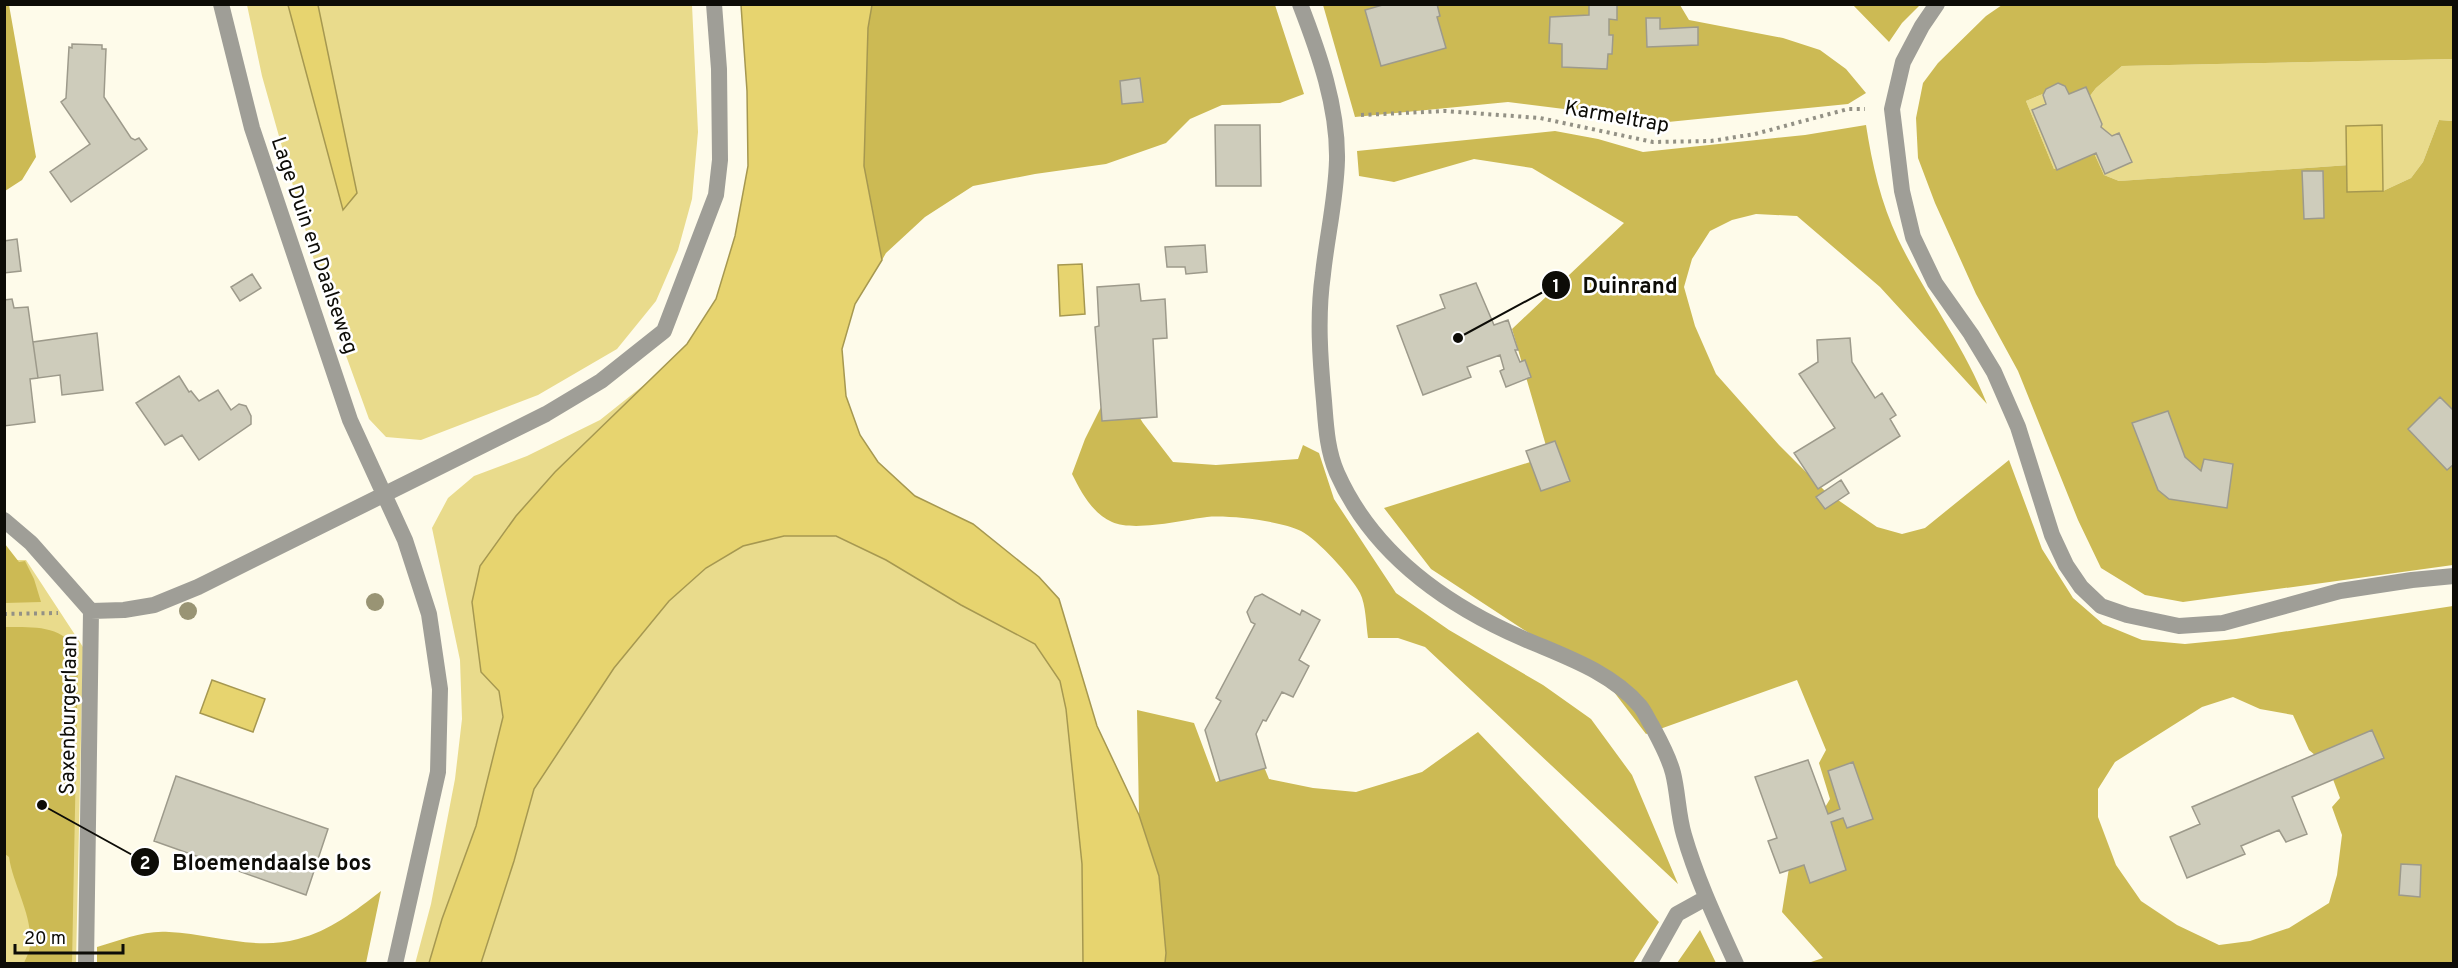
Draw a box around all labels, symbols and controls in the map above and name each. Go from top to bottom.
street label: Karmeltrap [1562,95,1671,140]
street label: Lage Duin en Daalseweg [264,133,363,358]
callout: Duinrand [1541,265,1690,305]
text: Duinrand [1582,274,1678,301]
text: 1 [1552,276,1560,299]
street label: Saxenburgerlaan [55,635,84,795]
callout: Bloemendaalse bos [130,842,383,882]
text: Bloemendaalse bos [172,851,372,878]
text: 2 [139,853,151,876]
scale bar [15,917,123,955]
text: 20 m [24,928,66,951]

